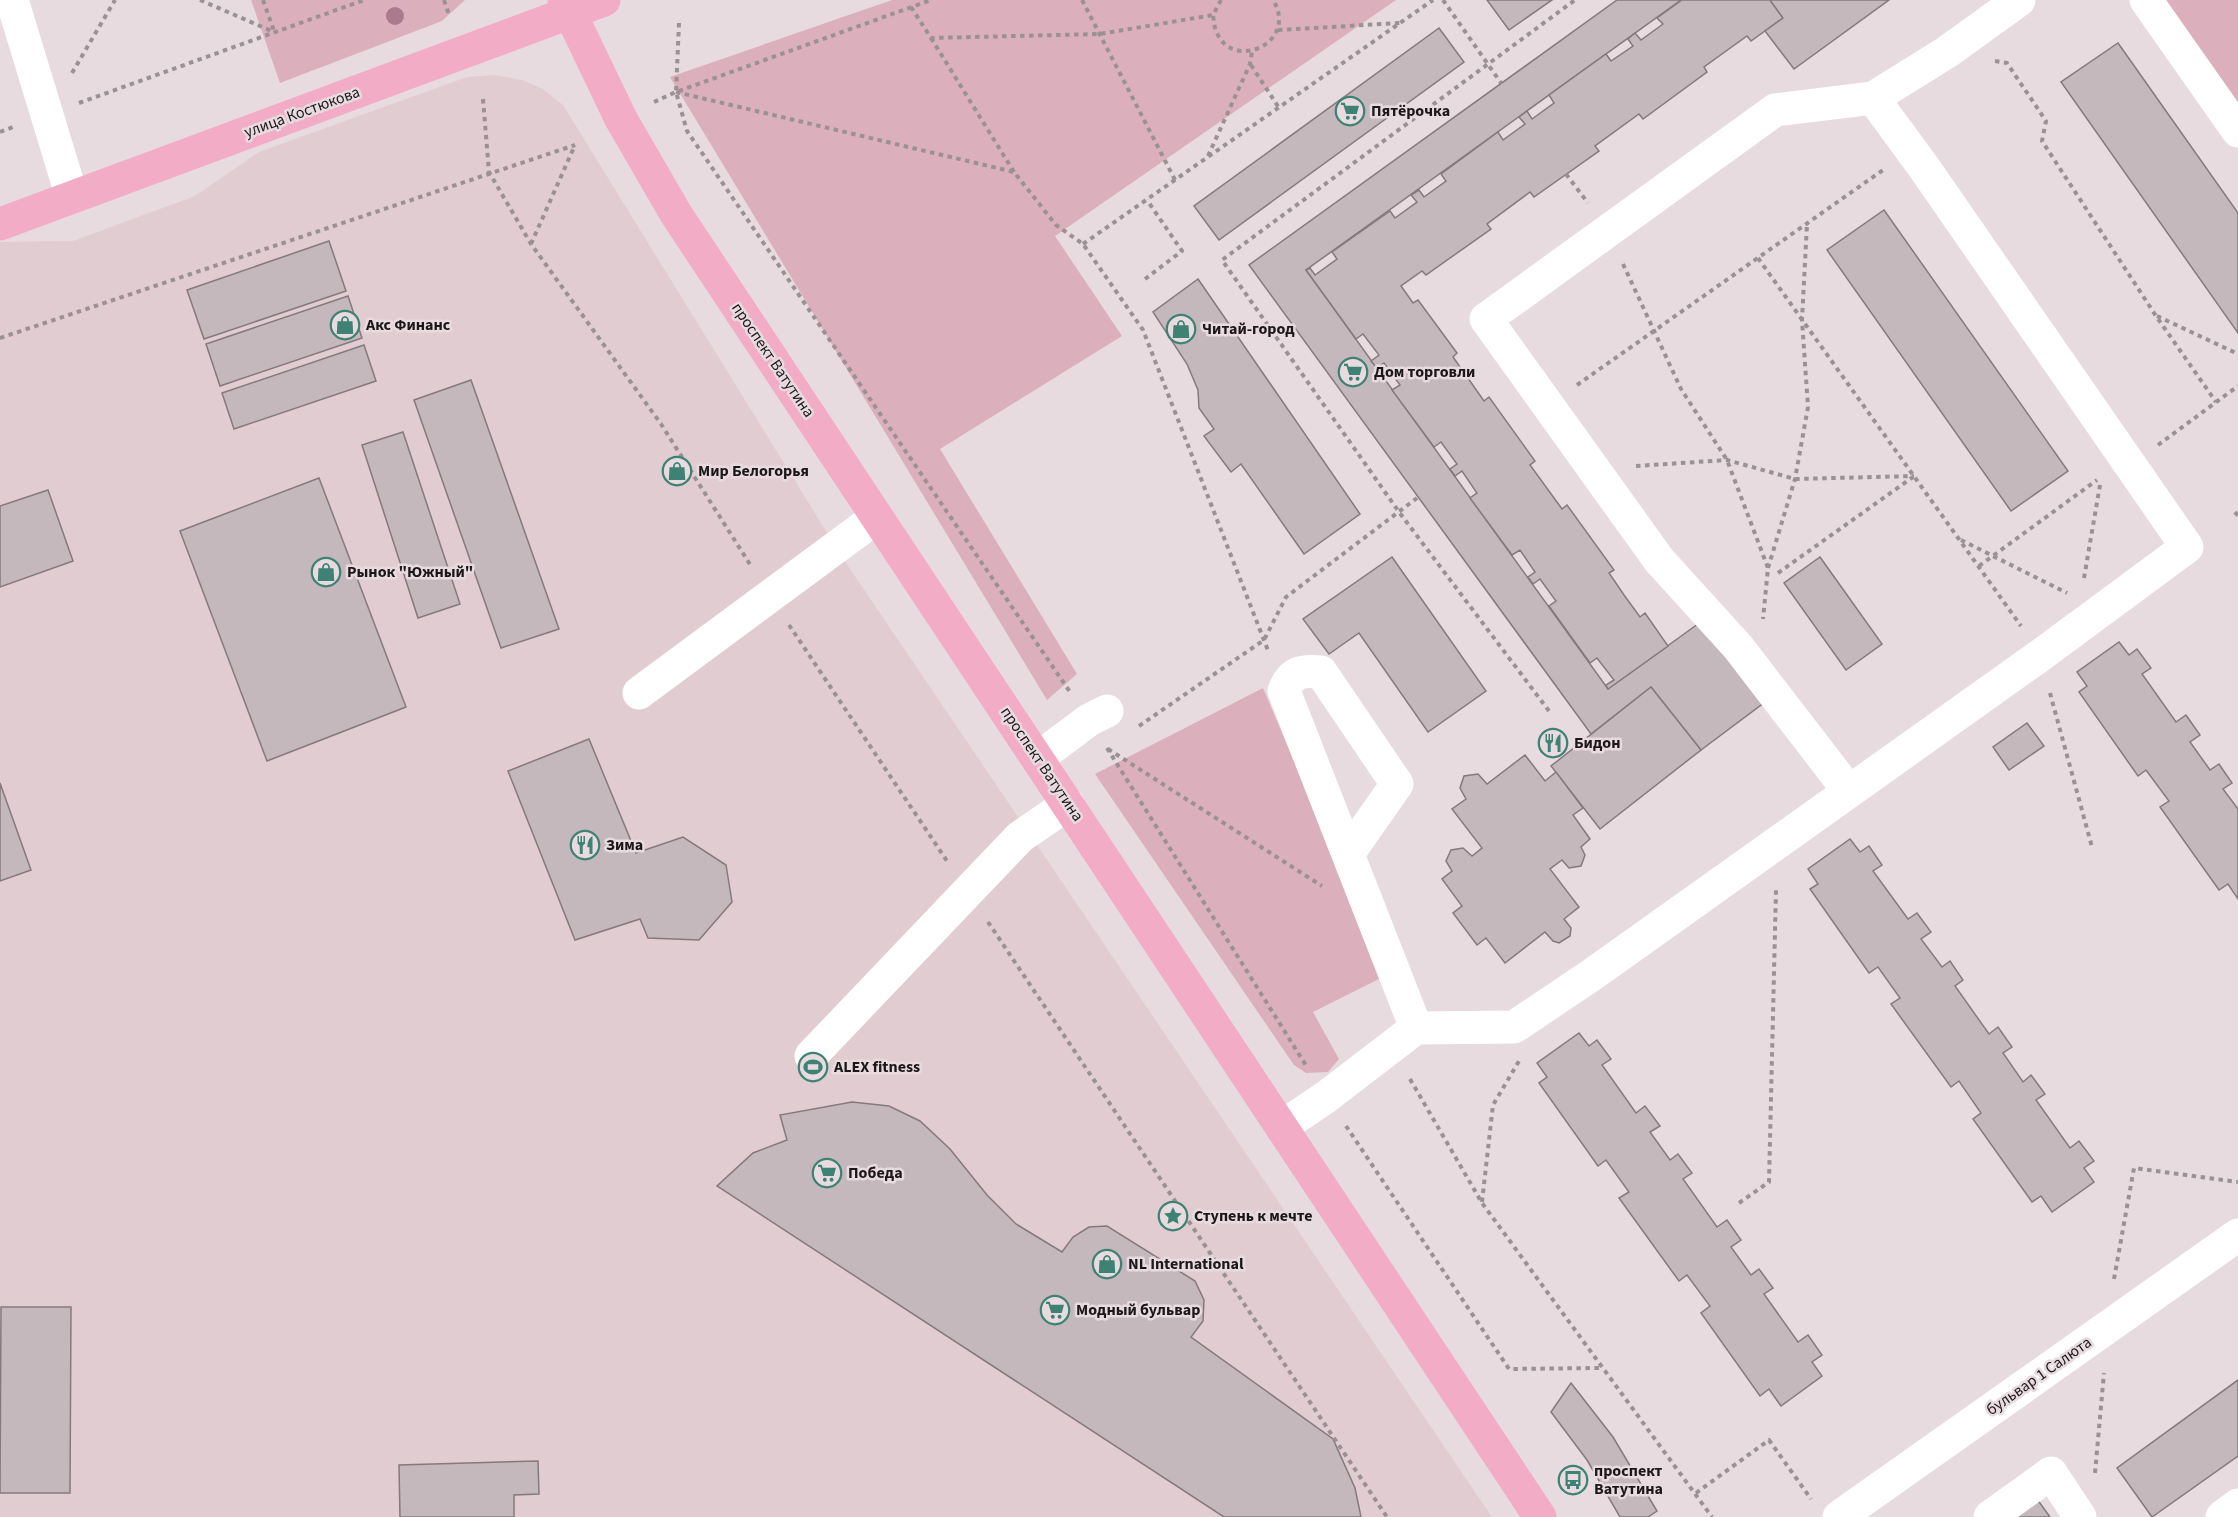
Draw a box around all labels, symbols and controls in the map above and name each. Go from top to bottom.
street label: улица Костюкова [241,81,363,143]
supermarket icon: Пятёрочка [1334,95,1366,127]
place label: Пятёрочка [1371,100,1450,122]
street label: проспект Ватутина [726,298,820,422]
shop icon: Акс Финанс [329,309,361,341]
shop icon: Читай-город [1165,313,1197,345]
place label: Акс Финанс [365,314,451,336]
place label: Читай-город [1202,318,1295,340]
supermarket icon: Дом торговли [1337,356,1369,388]
place label: Дом торговли [1374,361,1475,383]
shop icon: Мир Белогорья [661,455,693,487]
place label: Мир Белогорья [698,460,809,482]
shop icon: Рынок "Южный" [310,556,342,588]
place label: Рынок "Южный" [347,561,473,583]
street label: проспект Ватутина [995,702,1089,826]
restaurant icon: Бидон [1537,727,1569,759]
place label: Бидон [1574,732,1620,754]
restaurant icon: Зима [569,829,601,861]
place label: Зима [606,834,643,856]
sports icon: ALEX fitness [797,1051,829,1083]
place label: ALEX fitness [833,1056,920,1078]
supermarket icon: Победа [811,1157,843,1189]
place label: Победа [848,1162,903,1184]
place icon: Ступень к мечте [1157,1200,1189,1232]
place label: Ступень к мечте [1194,1205,1313,1227]
shop icon: NL International [1091,1248,1123,1280]
place label: NL International [1128,1253,1244,1275]
supermarket icon: Модный бульвар [1039,1294,1071,1326]
place label: Модный бульвар [1076,1299,1200,1321]
street label: бульвар 1 Салюта [1982,1331,2096,1421]
place label: проспект Ватутина [1594,1460,1663,1500]
bus stop icon: проспект Ватутина [1557,1464,1589,1496]

